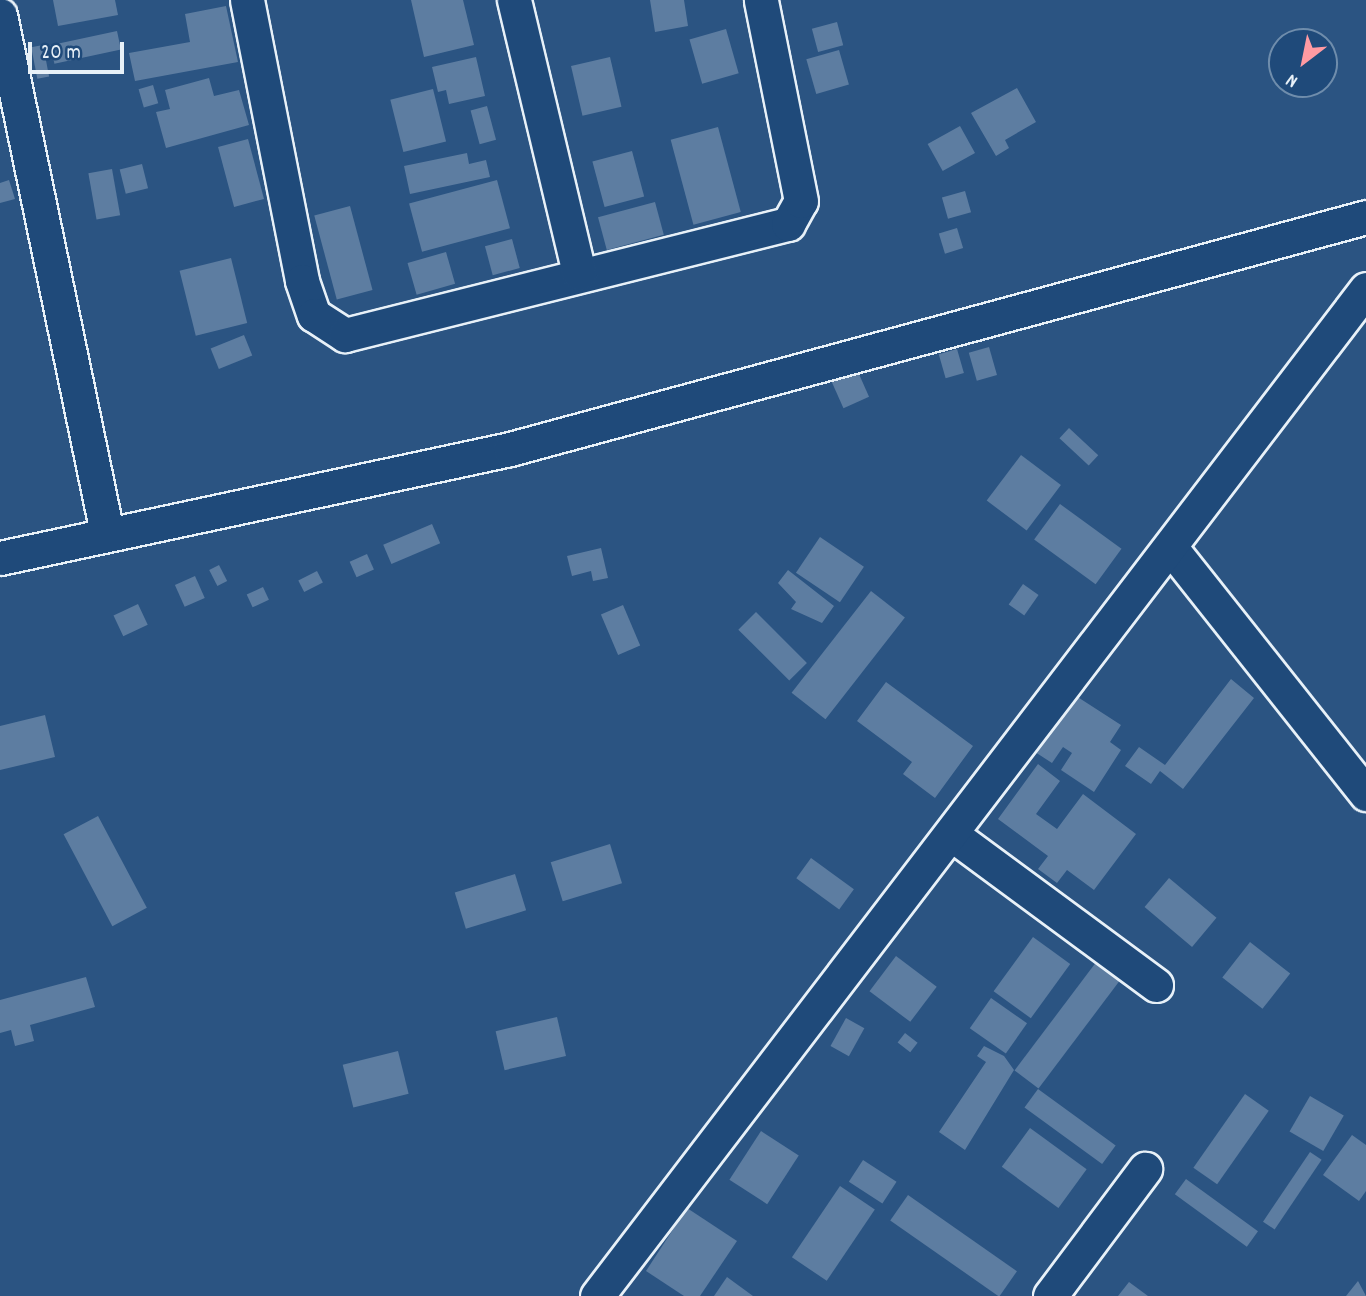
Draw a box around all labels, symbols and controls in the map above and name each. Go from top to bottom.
scale bar [32,28,128,72]
north arrow [1268,28,1338,98]
text: 20 m [41,39,81,69]
text: N [1282,66,1304,93]

